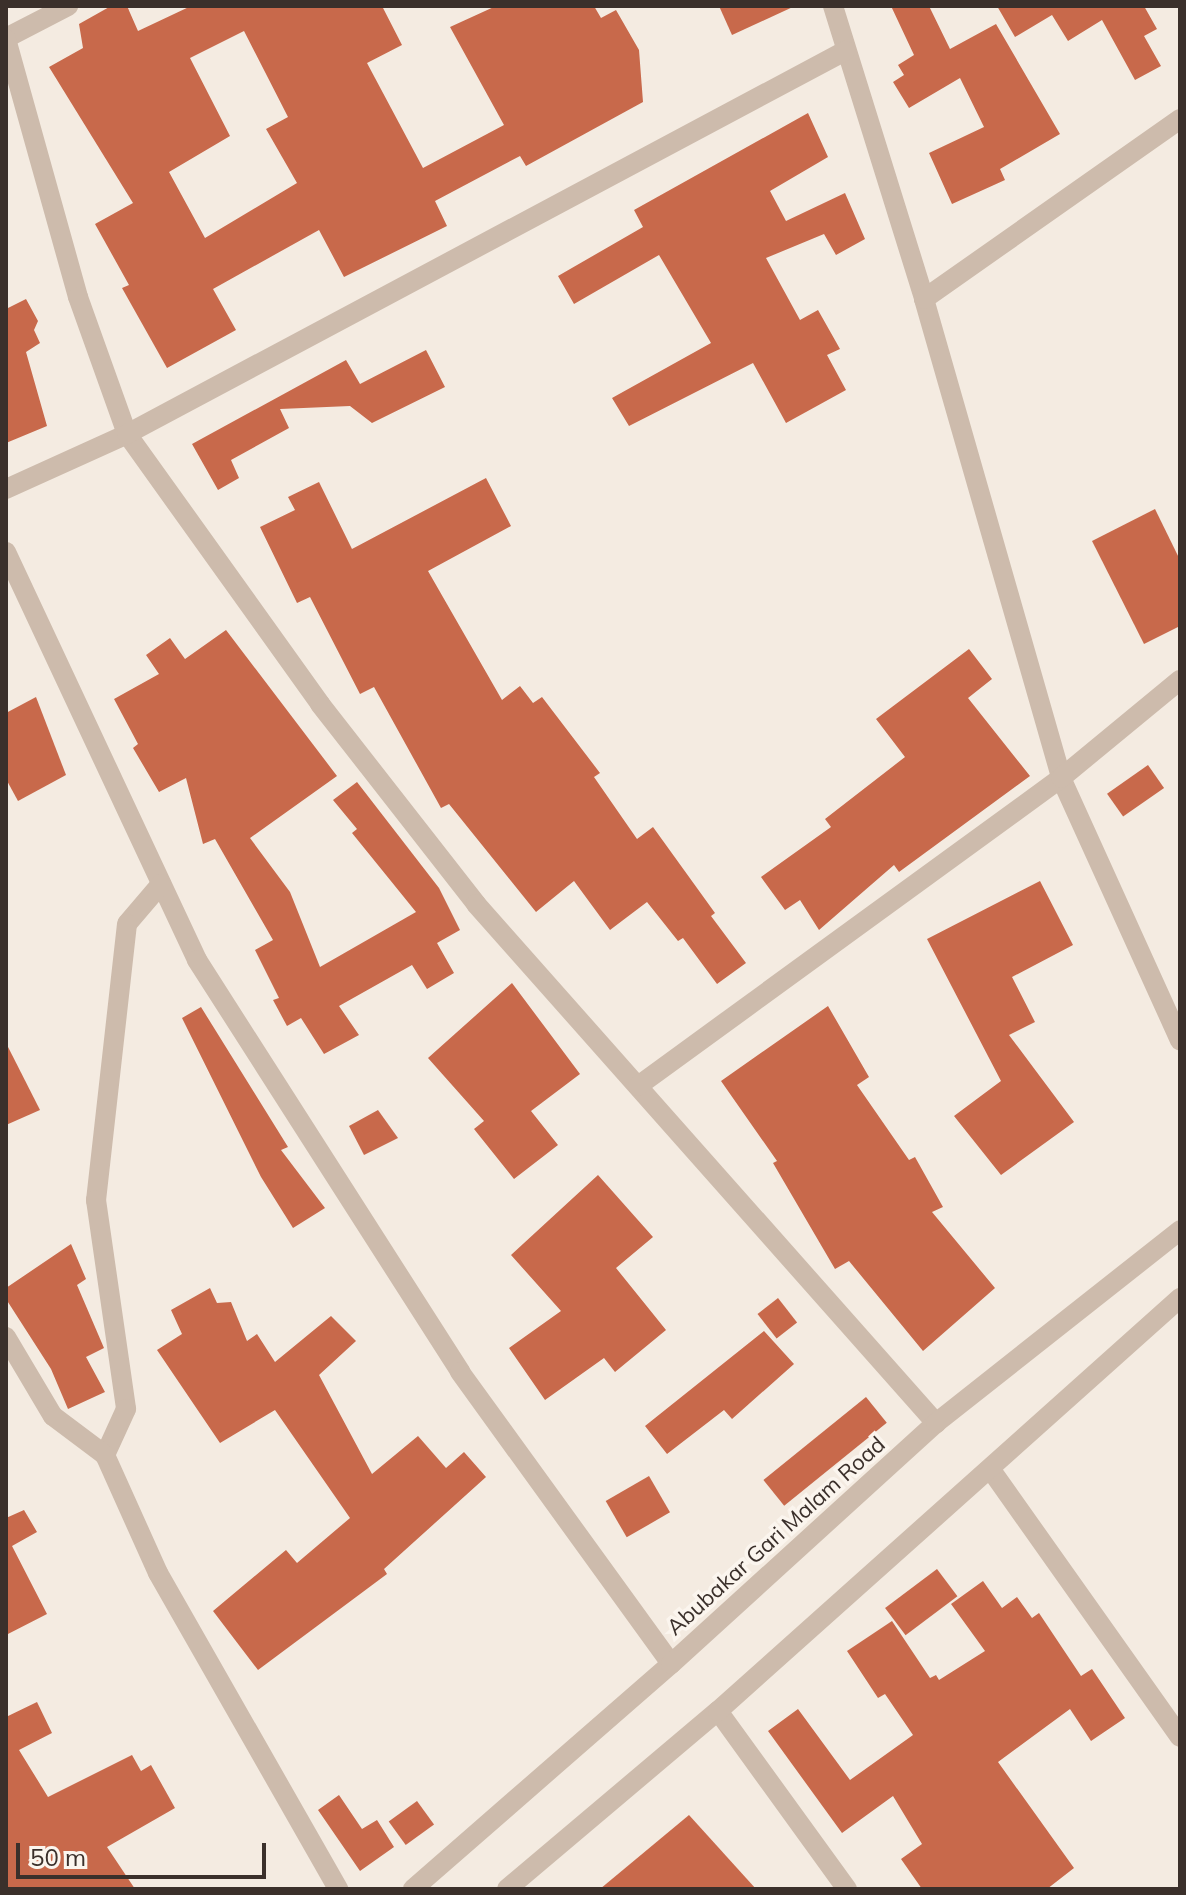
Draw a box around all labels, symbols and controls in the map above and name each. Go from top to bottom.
street label: Abubakar Gari Malam Road [662,1431,890,1641]
scale bar [20,1827,270,1877]
text: 50 m [30,1842,86,1872]

